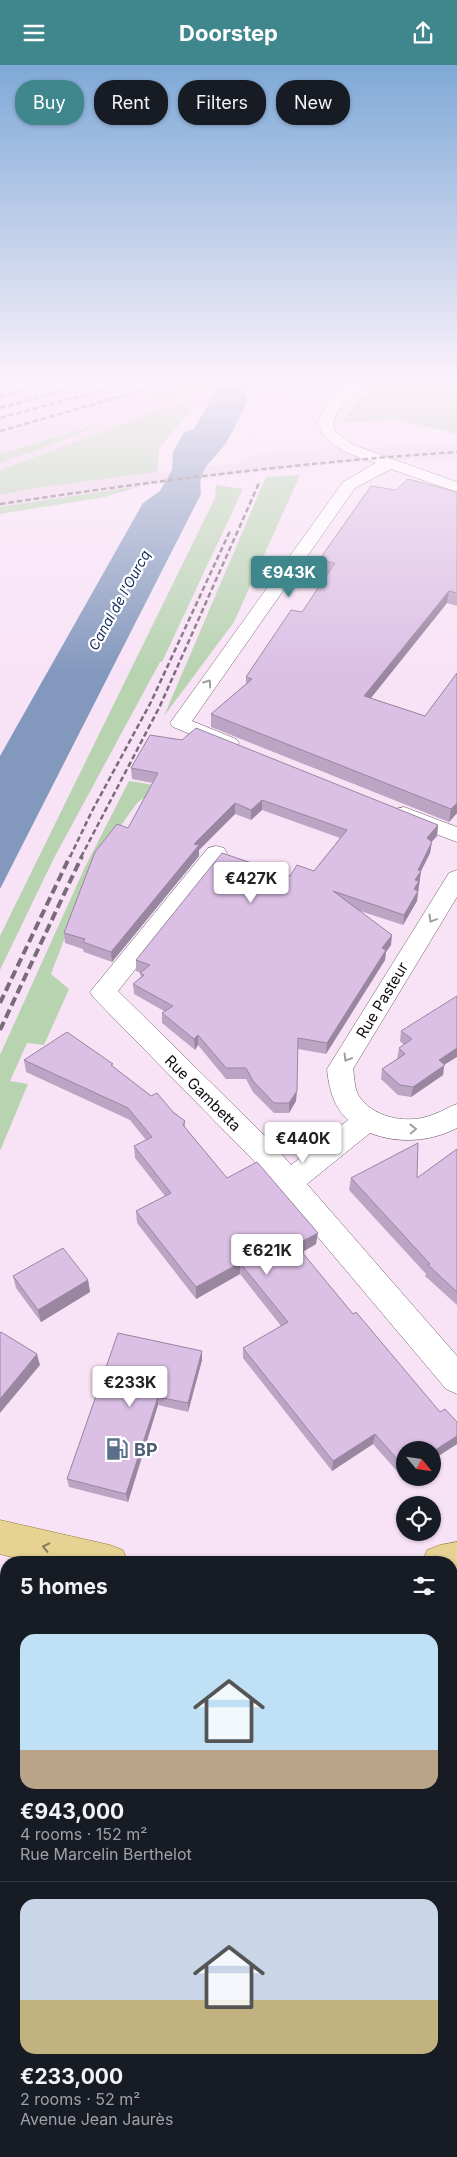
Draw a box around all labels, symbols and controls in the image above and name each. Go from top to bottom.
icon: menu [20,19,48,47]
icon: share [409,19,437,47]
text: Doorstep [179,20,278,46]
chip: Buy [15,80,84,125]
chip: Rent [94,80,168,125]
chip: Filters [178,80,266,125]
chip: New [276,80,350,125]
water label: Canal de l'Ourcq [84,547,154,653]
pin: €943K [254,555,324,598]
text: €943K [262,562,316,582]
one-way arrow [202,679,211,689]
pin: €427K [216,861,286,904]
text: €427K [225,868,277,888]
one-way arrow [428,914,438,923]
street label: Rue Pasteur [352,958,412,1042]
street label: Rue Gambetta [161,1051,245,1135]
one-way arrow [343,1053,353,1062]
pin: €440K [268,1121,338,1164]
one-way arrow [410,1124,417,1134]
text: €440K [276,1128,330,1148]
pin: €621K [232,1233,302,1276]
text: €621K [242,1240,292,1260]
pin: €233K [95,1365,165,1408]
text: €233K [103,1372,157,1392]
fuel station icon: BP [104,1436,130,1462]
place label: BP [134,1439,158,1460]
north arrow [396,1441,441,1486]
map controls [396,1441,441,1541]
button: locate [396,1496,441,1541]
one-way arrow [41,1542,50,1553]
icon: filters [410,1572,438,1600]
text: 5 homes [20,1574,108,1599]
icon: home [184,1666,274,1756]
text: €943,000 [20,1799,124,1824]
text: 4 rooms · 152 m² [20,1824,147,1844]
text: Rue Marcelin Berthelot [20,1844,192,1864]
icon: home [184,1932,274,2022]
text: €233,000 [20,2064,123,2089]
text: 2 rooms · 52 m² [20,2089,140,2109]
text: Avenue Jean Jaurès [20,2109,173,2129]

